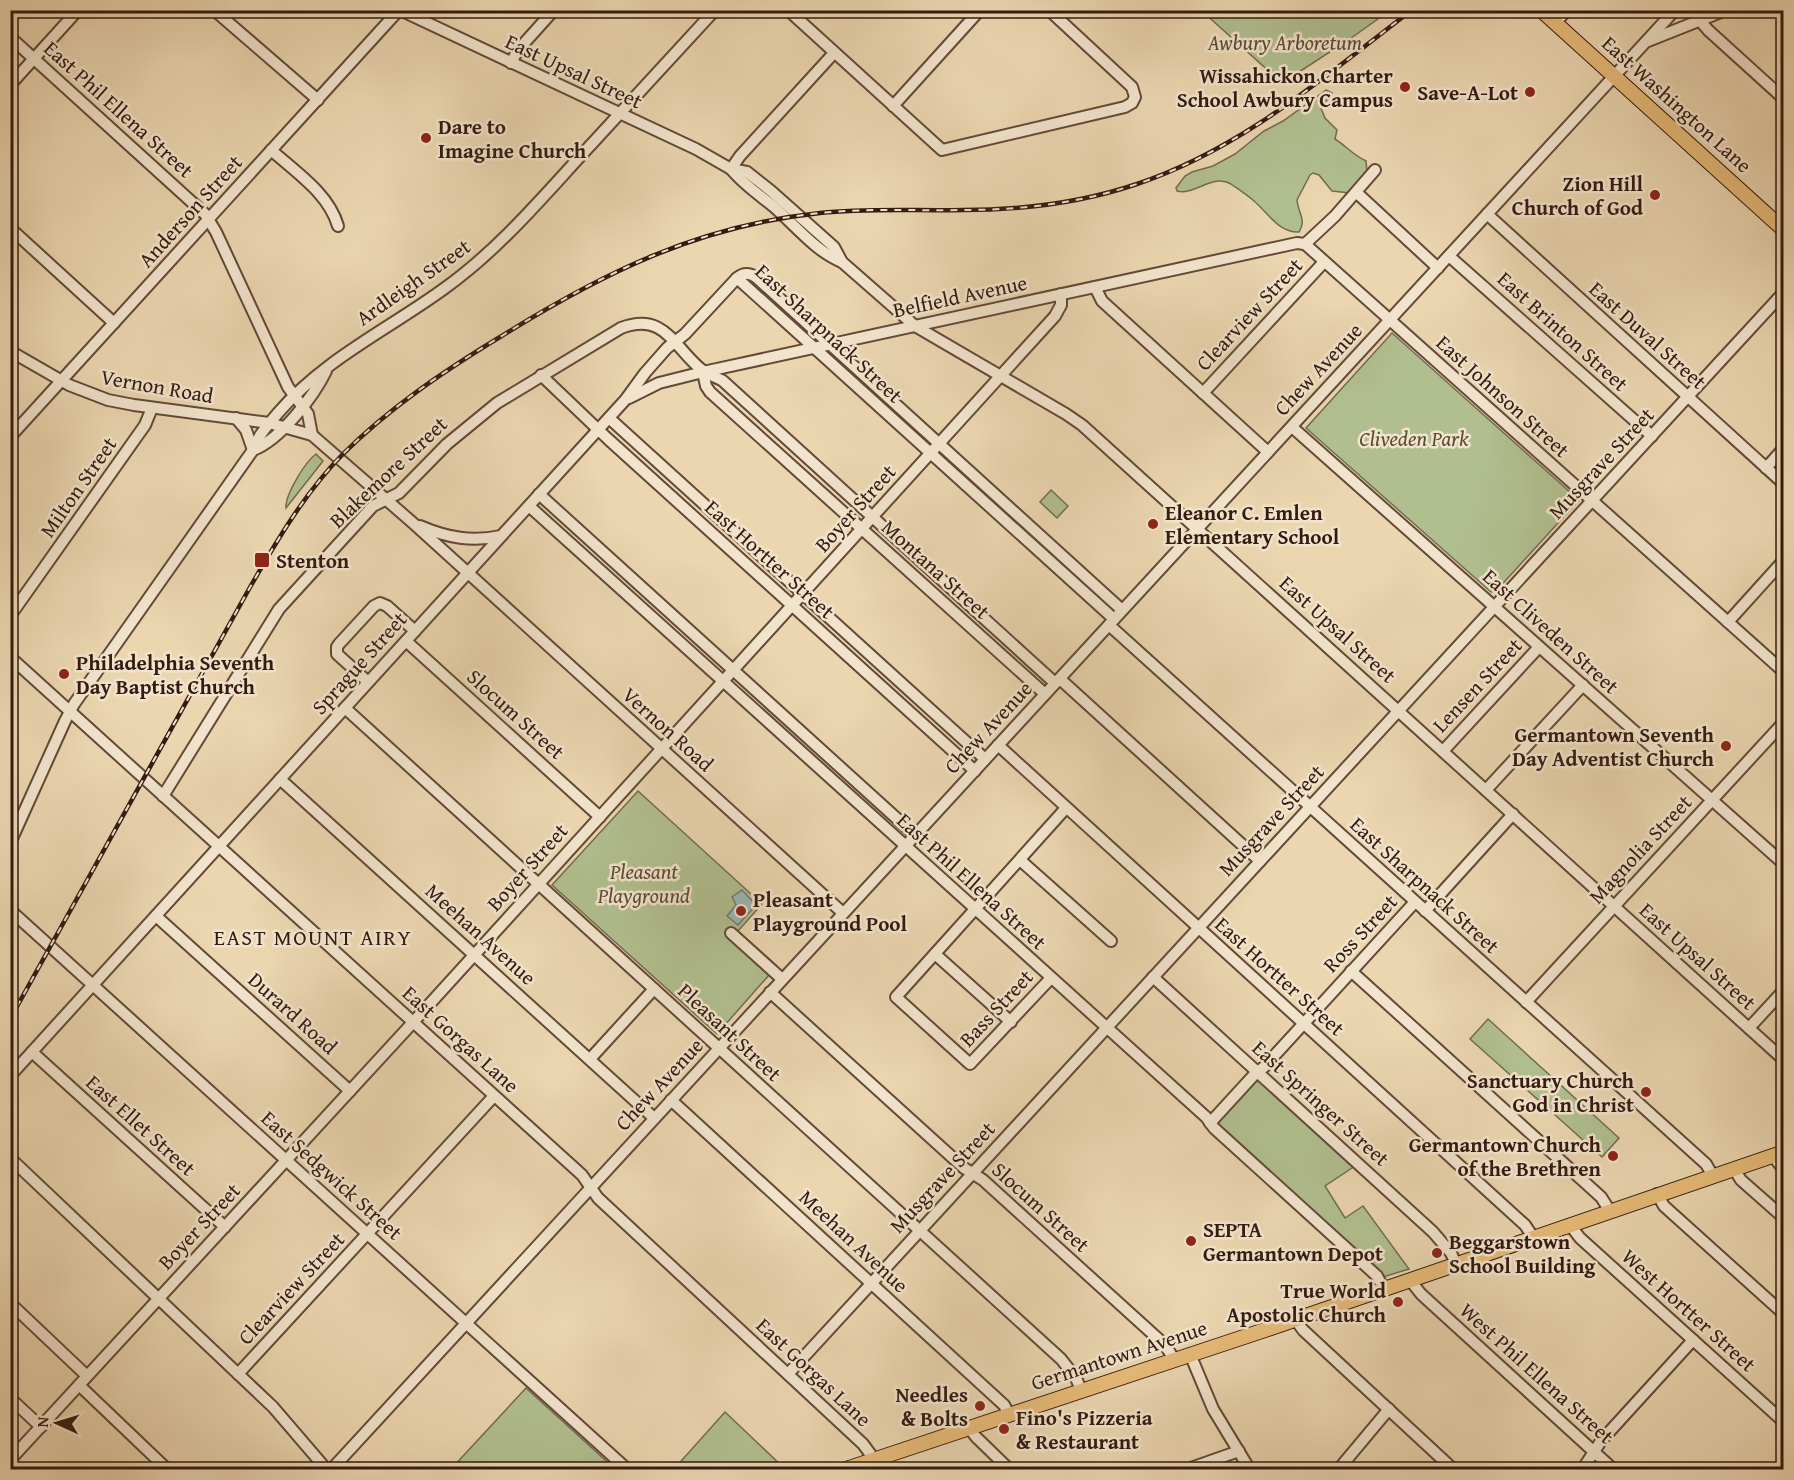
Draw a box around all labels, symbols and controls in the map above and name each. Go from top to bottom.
street label: East Upsal Street [500,26,648,117]
park label: Awbury Arboretum [1207,27,1362,58]
street label: East Washington Lane [1595,28,1759,180]
street label: East Phil Ellena Street [37,33,201,185]
place label: Wissahickon Charter School Awbury Campus [1177,60,1393,115]
place label: Save-A-Lot [1417,77,1518,108]
marker: Wissahickon Charter School Awbury Campus [1398,80,1412,94]
marker: Save-A-Lot [1523,85,1537,99]
place label: Dare to Imagine Church [438,111,587,166]
marker: Dare to Imagine Church [419,131,433,145]
street label: Anderson Street [131,147,250,274]
place label: Zion Hill Church of God [1512,168,1643,223]
marker: Zion Hill Church of God [1648,188,1662,202]
street label: Ardleigh Street [349,231,477,333]
street label: Clearview Street [1188,250,1310,377]
street label: East Sharpnack Street [748,256,910,410]
street label: East Brinton Street [1491,264,1636,399]
street label: Belfield Avenue [890,267,1030,325]
street label: East Duval Street [1582,274,1714,397]
street label: Chew Avenue [1267,315,1369,422]
street label: East Johnson Street [1429,327,1577,465]
street label: Vernon Road [98,361,217,411]
street label: Musgrave Street [1541,400,1661,526]
street label: Blakemore Street [322,409,454,535]
park label: Cliveden Park [1359,423,1469,454]
street label: Milton Street [32,430,124,544]
street label: Boyer Street [807,457,903,559]
street label: East Hortter Street [698,492,842,626]
place label: Eleanor C. Emlen Elementary School [1165,497,1340,552]
street label: Montana Street [875,512,998,627]
marker: Eleanor C. Emlen Elementary School [1146,517,1160,531]
place label: Stenton [276,545,350,576]
marker: Stenton [253,551,271,569]
street label: East Cliveden Street [1476,561,1627,701]
street label: East Upsal Street [1273,568,1404,690]
street label: Sprague Street [304,604,414,721]
street label: Lensen Street [1425,630,1530,739]
place label: Philadelphia Seventh Day Baptist Church [76,647,275,702]
street label: Slocum Street [460,662,572,767]
marker: Philadelphia Seventh Day Baptist Church [57,667,71,681]
street label: Chew Avenue [937,673,1039,780]
street label: Vernon Road [615,679,721,779]
place label: Germantown Seventh Day Adventist Church [1512,719,1715,774]
marker: Germantown Seventh Day Adventist Church [1719,739,1733,753]
street label: Musgrave Street [1211,757,1331,883]
street label: Magnolia Street [1581,787,1699,911]
street label: East Phil Ellena Street [890,805,1054,957]
street label: East Sharpnack Street [1343,809,1507,961]
street label: Boyer Street [479,816,575,918]
park label: Pleasant Playground [597,856,690,911]
street label: Meehan Avenue [419,876,543,992]
place label: Pleasant Playground Pool [753,884,908,939]
street label: Ross Street [1316,886,1405,979]
street label: East Upsal Street [1633,895,1764,1017]
marker: Pleasant Playground Pool [734,904,748,918]
street label: East Hortter Street [1208,909,1352,1043]
district label: EAST MOUNT AIRY [214,921,412,953]
street label: Bass Street [952,962,1041,1054]
street label: Durard Road [241,964,345,1062]
street label: Pleasant Street [671,976,789,1089]
street label: East Gorgas Lane [396,978,526,1100]
street label: Chew Avenue [608,1030,710,1137]
street label: East Springer Street [1245,1033,1397,1174]
place label: Sanctuary Church God in Christ [1467,1065,1635,1120]
street label: East Ellet Street [79,1067,203,1183]
marker: Sanctuary Church God in Christ [1639,1085,1653,1099]
street label: East Sedgwick Street [254,1103,410,1247]
street label: Musgrave Street [882,1114,1002,1240]
place label: Germantown Church of the Brethren [1409,1129,1602,1184]
marker: Germantown Church of the Brethren [1606,1149,1620,1163]
street label: Slocum Street [985,1155,1097,1260]
street label: Boyer Street [151,1175,248,1276]
street label: Meehan Avenue [792,1182,916,1300]
place label: SEPTA Germantown Depot [1203,1214,1383,1269]
street label: Clearview Street [230,1224,352,1351]
place label: Beggarstown School Building [1449,1226,1596,1281]
marker: SEPTA Germantown Depot [1184,1234,1198,1248]
street label: West Hortter Street [1615,1241,1764,1379]
marker: Beggarstown School Building [1430,1246,1444,1260]
place label: True World Apostolic Church [1227,1275,1387,1330]
marker: True World Apostolic Church [1391,1295,1405,1309]
street label: West Phil Ellena Street [1453,1295,1622,1451]
street label: East Gorgas Lane [749,1310,879,1434]
street label: Germantown Avenue [1027,1312,1211,1398]
place label: Needles & Bolts [895,1379,968,1434]
north arrow [27,1393,87,1453]
marker: Needles & Bolts [973,1399,987,1413]
place label: Fino's Pizzeria & Restaurant [1016,1402,1153,1457]
text: N [30,1415,54,1428]
marker: Fino's Pizzeria & Restaurant [997,1422,1011,1436]

